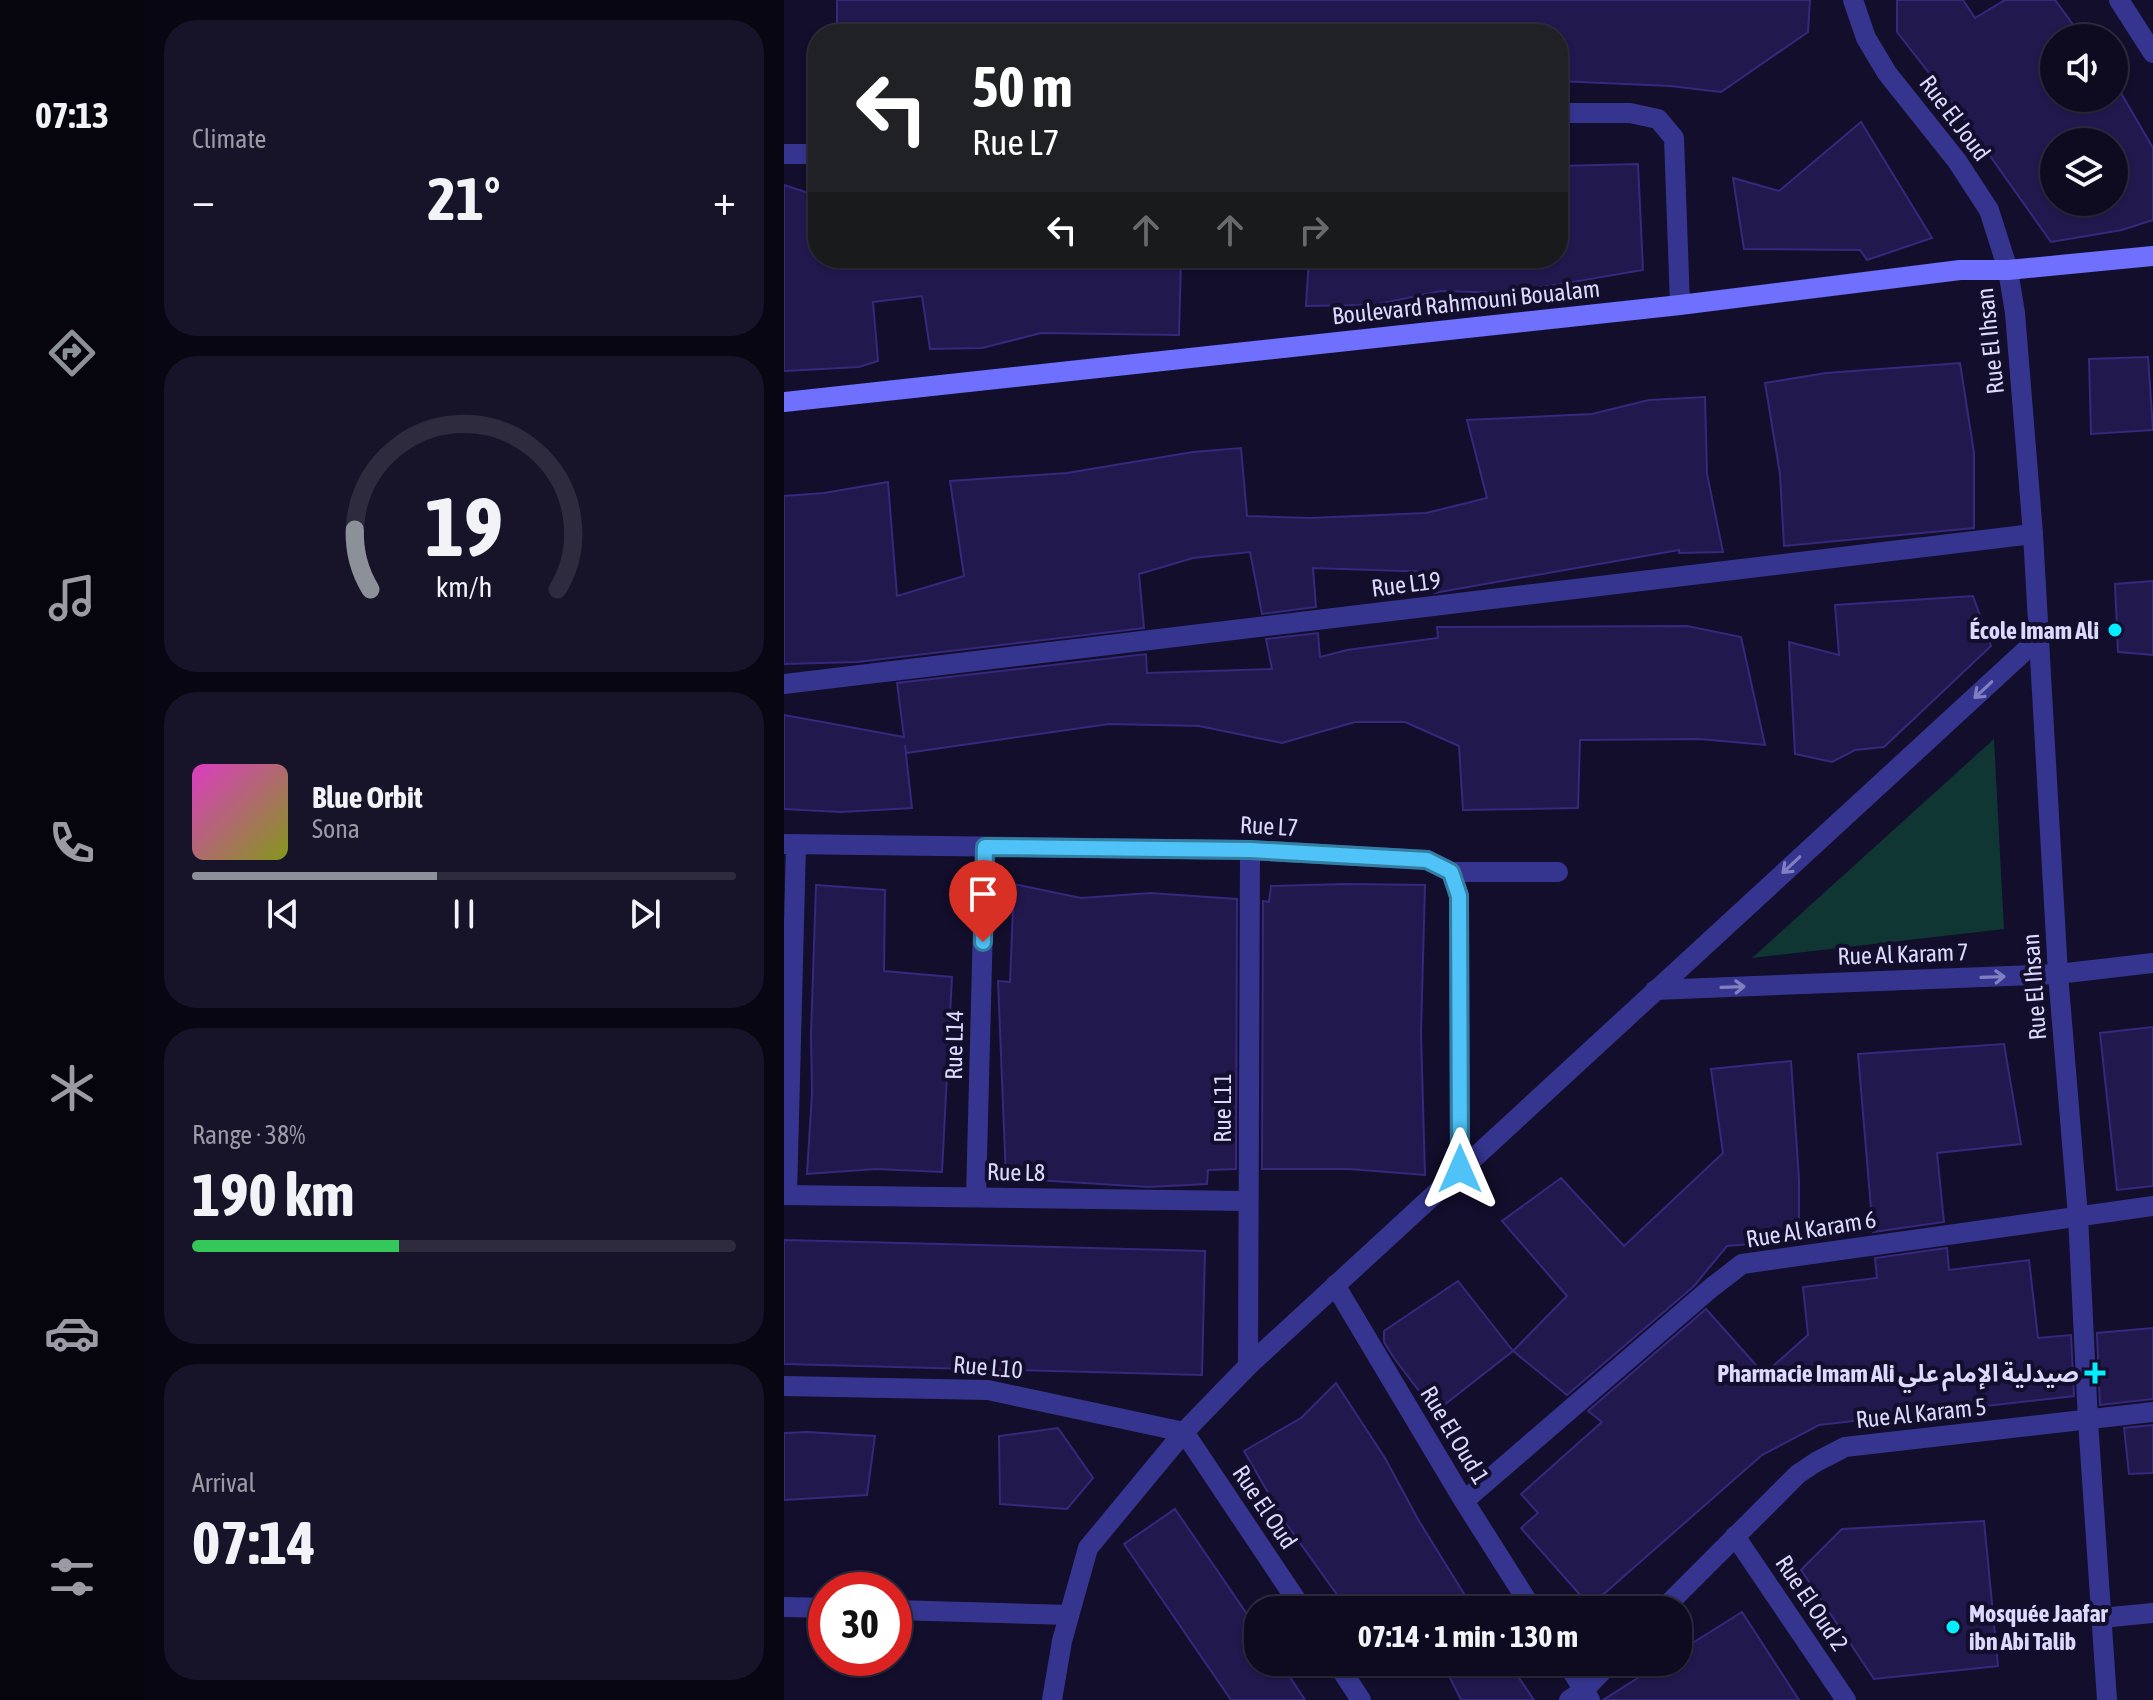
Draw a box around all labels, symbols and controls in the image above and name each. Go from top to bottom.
map controls [2040,24,2128,216]
button: sound [2040,24,2128,112]
text: 50 m [972,55,1073,119]
icon: left [840,56,944,160]
street label: Rue El Joud [1914,70,1996,166]
text: 07:13 [35,94,109,136]
text: Rue L7 [972,121,1060,163]
text: Climate [192,124,266,154]
button: layers [2040,128,2128,216]
text: 21° [428,164,500,233]
text: − [192,174,215,224]
text: + [713,174,736,224]
icon: left [1040,208,1084,252]
icon: ahead [1124,208,1168,252]
icon: ahead [1208,208,1252,252]
icon: right [1292,208,1336,252]
street label: Boulevard Rahmouni Boualam [1331,275,1601,329]
street label: Rue El Ihsan [1971,287,2009,395]
icon: directions [44,325,100,381]
text: 19 [425,478,503,574]
street label: Rue L19 [1370,566,1442,602]
icon: music [44,570,100,626]
text: km/h [436,570,492,603]
place label: École Imam Ali [1970,617,2099,644]
marker: École Imam Ali [2106,621,2124,639]
one-way arrow [1973,680,1993,698]
text: Blue Orbit [312,780,423,814]
street label: Rue L7 [1239,811,1299,841]
text: Sona [312,814,360,844]
icon: phone [44,815,100,871]
one-way arrow [1781,856,1801,875]
pin [949,860,1017,942]
icon: arrive [961,872,1005,916]
icon: previous [261,892,305,936]
icon: pause [442,892,486,936]
icon: next [623,892,667,936]
street label: Rue El Ihsan [2017,933,2051,1041]
street label: Rue Al Karam 7 [1837,938,1969,970]
one-way arrow [1979,969,2006,984]
one-way arrow [1719,980,1746,995]
street label: Rue L14 [940,1010,968,1080]
icon: climate [44,1060,100,1116]
street label: Rue L11 [1209,1073,1236,1143]
text: Range · 38% [192,1120,305,1150]
position arrow [1418,1127,1502,1211]
street label: Rue L8 [987,1158,1045,1186]
text: 190 km [192,1160,354,1229]
street label: Rue Al Karam 6 [1744,1205,1878,1253]
icon: car [44,1305,100,1361]
street label: Rue L10 [952,1351,1024,1383]
place label: Pharmacie Imam Ali صيدلية الإمام علي [1717,1360,2079,1393]
marker: Pharmacie Imam Ali صيدلية الإمام علي [2086,1364,2104,1382]
street label: Rue El Oud 1 [1415,1381,1495,1489]
street label: Rue Al Karam 5 [1854,1393,1988,1433]
street label: Rue El Oud [1227,1460,1303,1554]
text: Arrival [192,1468,256,1498]
text: 07:14 [192,1508,315,1577]
icon: filters [44,1549,100,1605]
street label: Rue El Oud 2 [1770,1550,1854,1656]
speed limit sign: 30 [808,1572,912,1676]
place label: Mosquée Jaafar ibn Abi Talib [1969,1600,2109,1655]
marker: Mosquée Jaafar ibn Abi Talib [1944,1618,1962,1636]
text: 07:14 · 1 min · 130 m [1358,1619,1578,1653]

